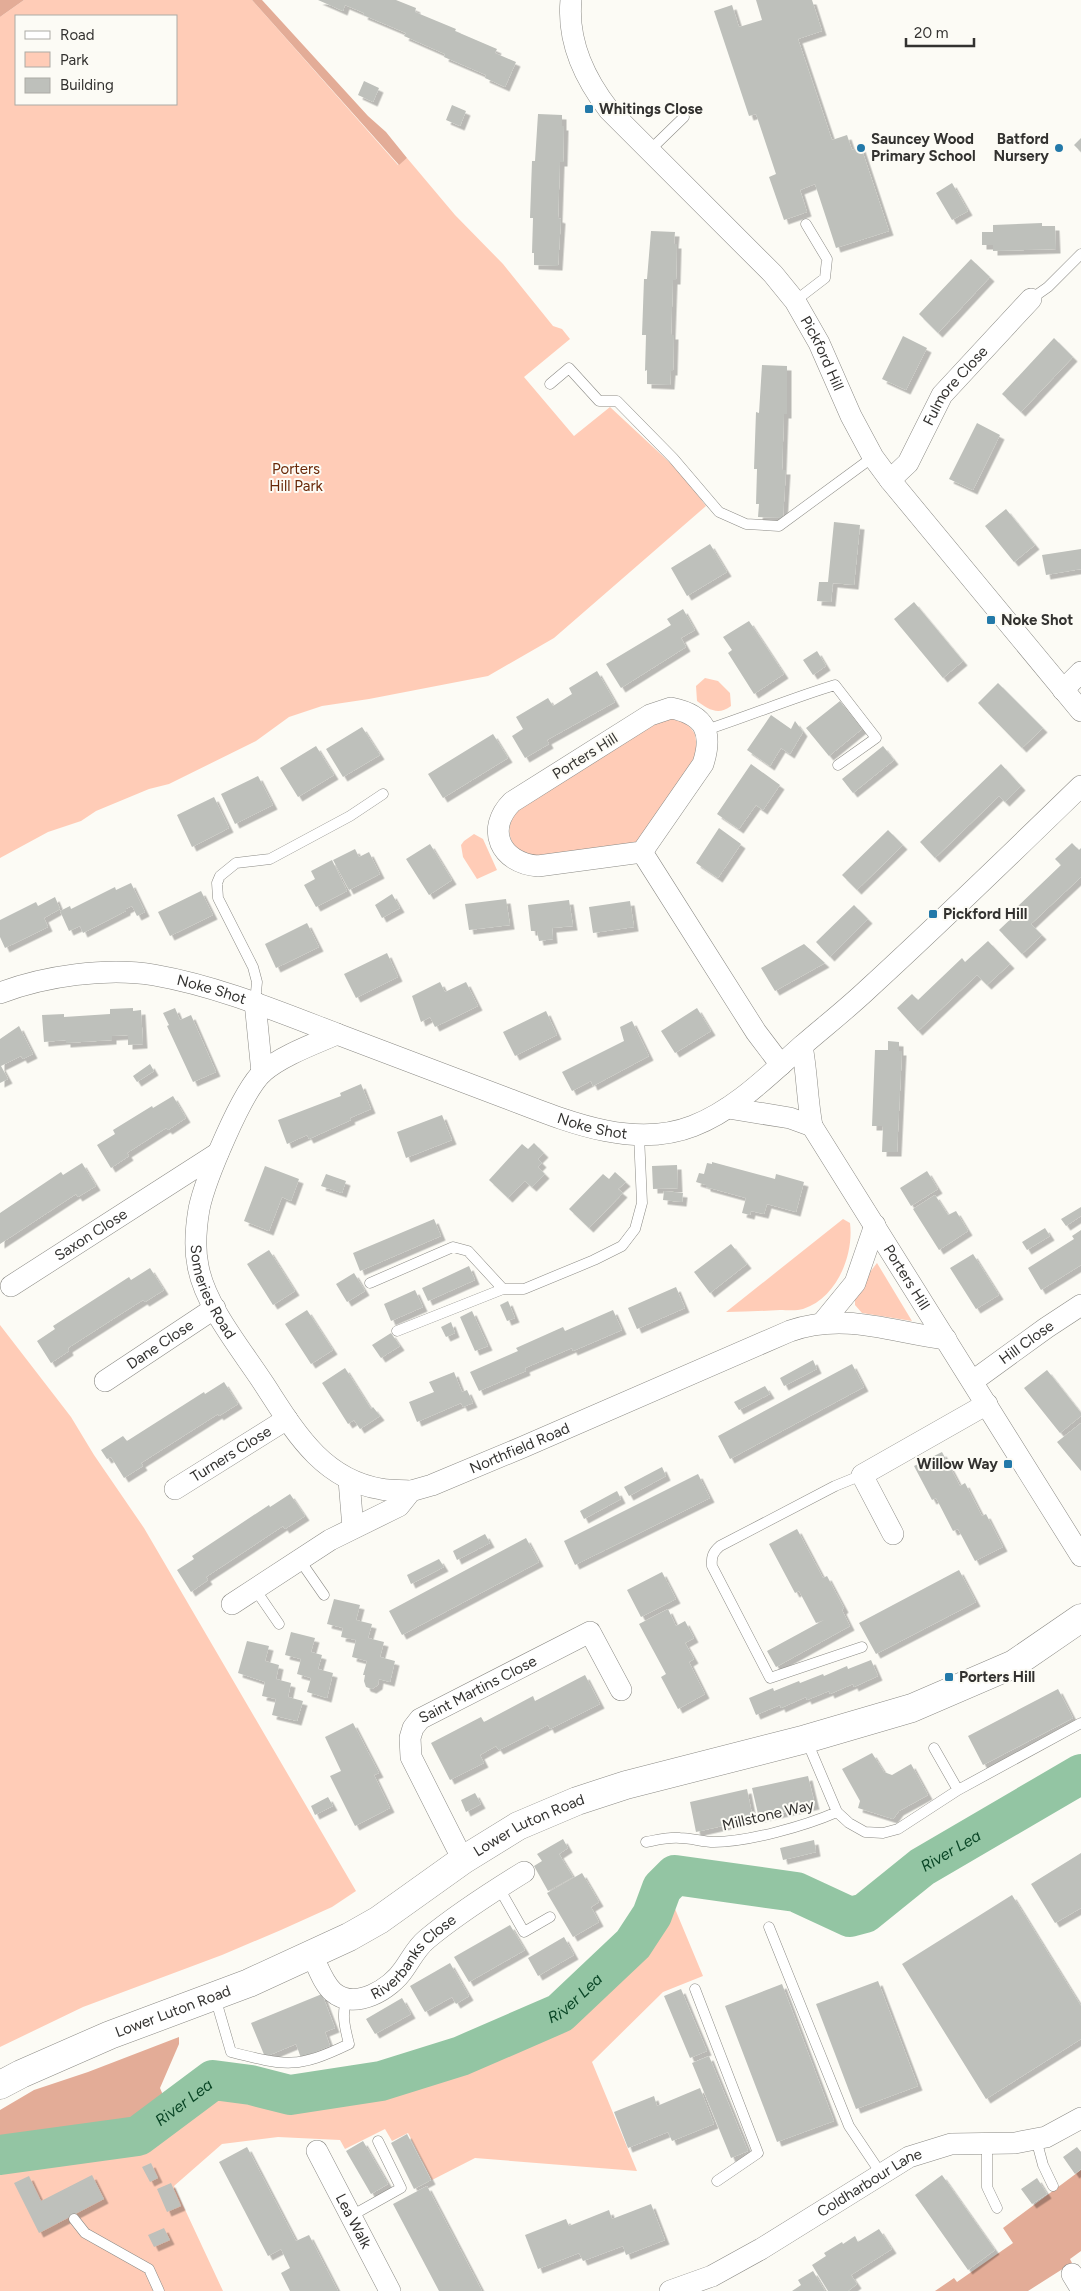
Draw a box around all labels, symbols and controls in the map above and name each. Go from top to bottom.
legend [15,15,178,105]
scale bar [906,15,974,47]
text: 20 m [914,24,948,42]
text: Road [60,26,95,44]
text: Park [60,51,89,69]
text: Building [60,76,114,94]
place label: Whitings Close [599,100,704,118]
marker: Whitings Close [583,103,595,115]
place label: Sauncey Wood Primary School [871,130,976,165]
place label: Batford Nursery [994,130,1049,165]
marker: Sauncey Wood Primary School [855,142,867,154]
marker: Batford Nursery [1053,142,1065,154]
street label: Pickford Hill [796,313,848,393]
street label: Fulmore Close [919,342,992,428]
park label: Porters Hill Park [269,460,324,495]
place label: Noke Shot [1001,611,1073,629]
marker: Noke Shot [985,614,997,626]
street label: Porters Hill [549,729,621,783]
place label: Pickford Hill [943,905,1027,923]
marker: Pickford Hill [927,908,939,920]
street label: Noke Shot [175,971,249,1008]
street label: Noke Shot [555,1109,628,1143]
street label: Saxon Close [51,1205,131,1265]
street label: Porters Hill [880,1241,934,1313]
street label: Someries Road [187,1244,239,1342]
street label: Dane Close [123,1316,197,1373]
street label: Hill Close [996,1316,1057,1368]
street label: Northfield Road [467,1419,572,1477]
street label: Turners Close [187,1422,275,1486]
place label: Willow Way [917,1455,998,1473]
marker: Willow Way [1002,1458,1014,1470]
street label: Saint Martins Close [416,1652,540,1727]
place label: Porters Hill [959,1668,1035,1686]
marker: Porters Hill [943,1671,955,1683]
street label: Lower Luton Road [470,1790,587,1860]
street label: Millstone Way [720,1796,816,1834]
water label: River Lea [917,1826,984,1876]
street label: Riverbanks Close [368,1911,460,2003]
water label: River Lea [545,1969,606,2027]
street label: Lower Luton Road [113,1982,233,2041]
water label: River Lea [151,2075,216,2130]
street label: Coldharbour Lane [814,2145,924,2221]
street label: Lea Walk [332,2191,376,2252]

